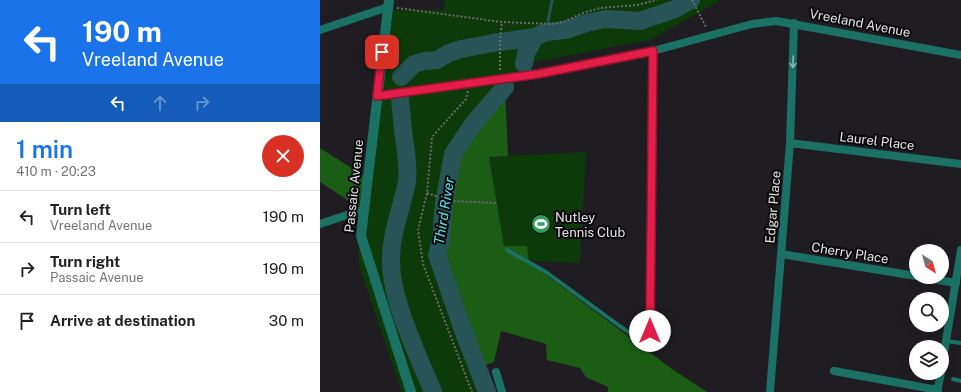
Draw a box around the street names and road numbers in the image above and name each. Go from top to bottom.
street label: Vreeland Avenue [808,6,912,40]
street label: Laurel Place [839,129,915,153]
street label: Passaic Avenue [342,139,366,233]
street label: Edgar Place [762,170,784,244]
street label: Cherry Place [810,239,890,267]

